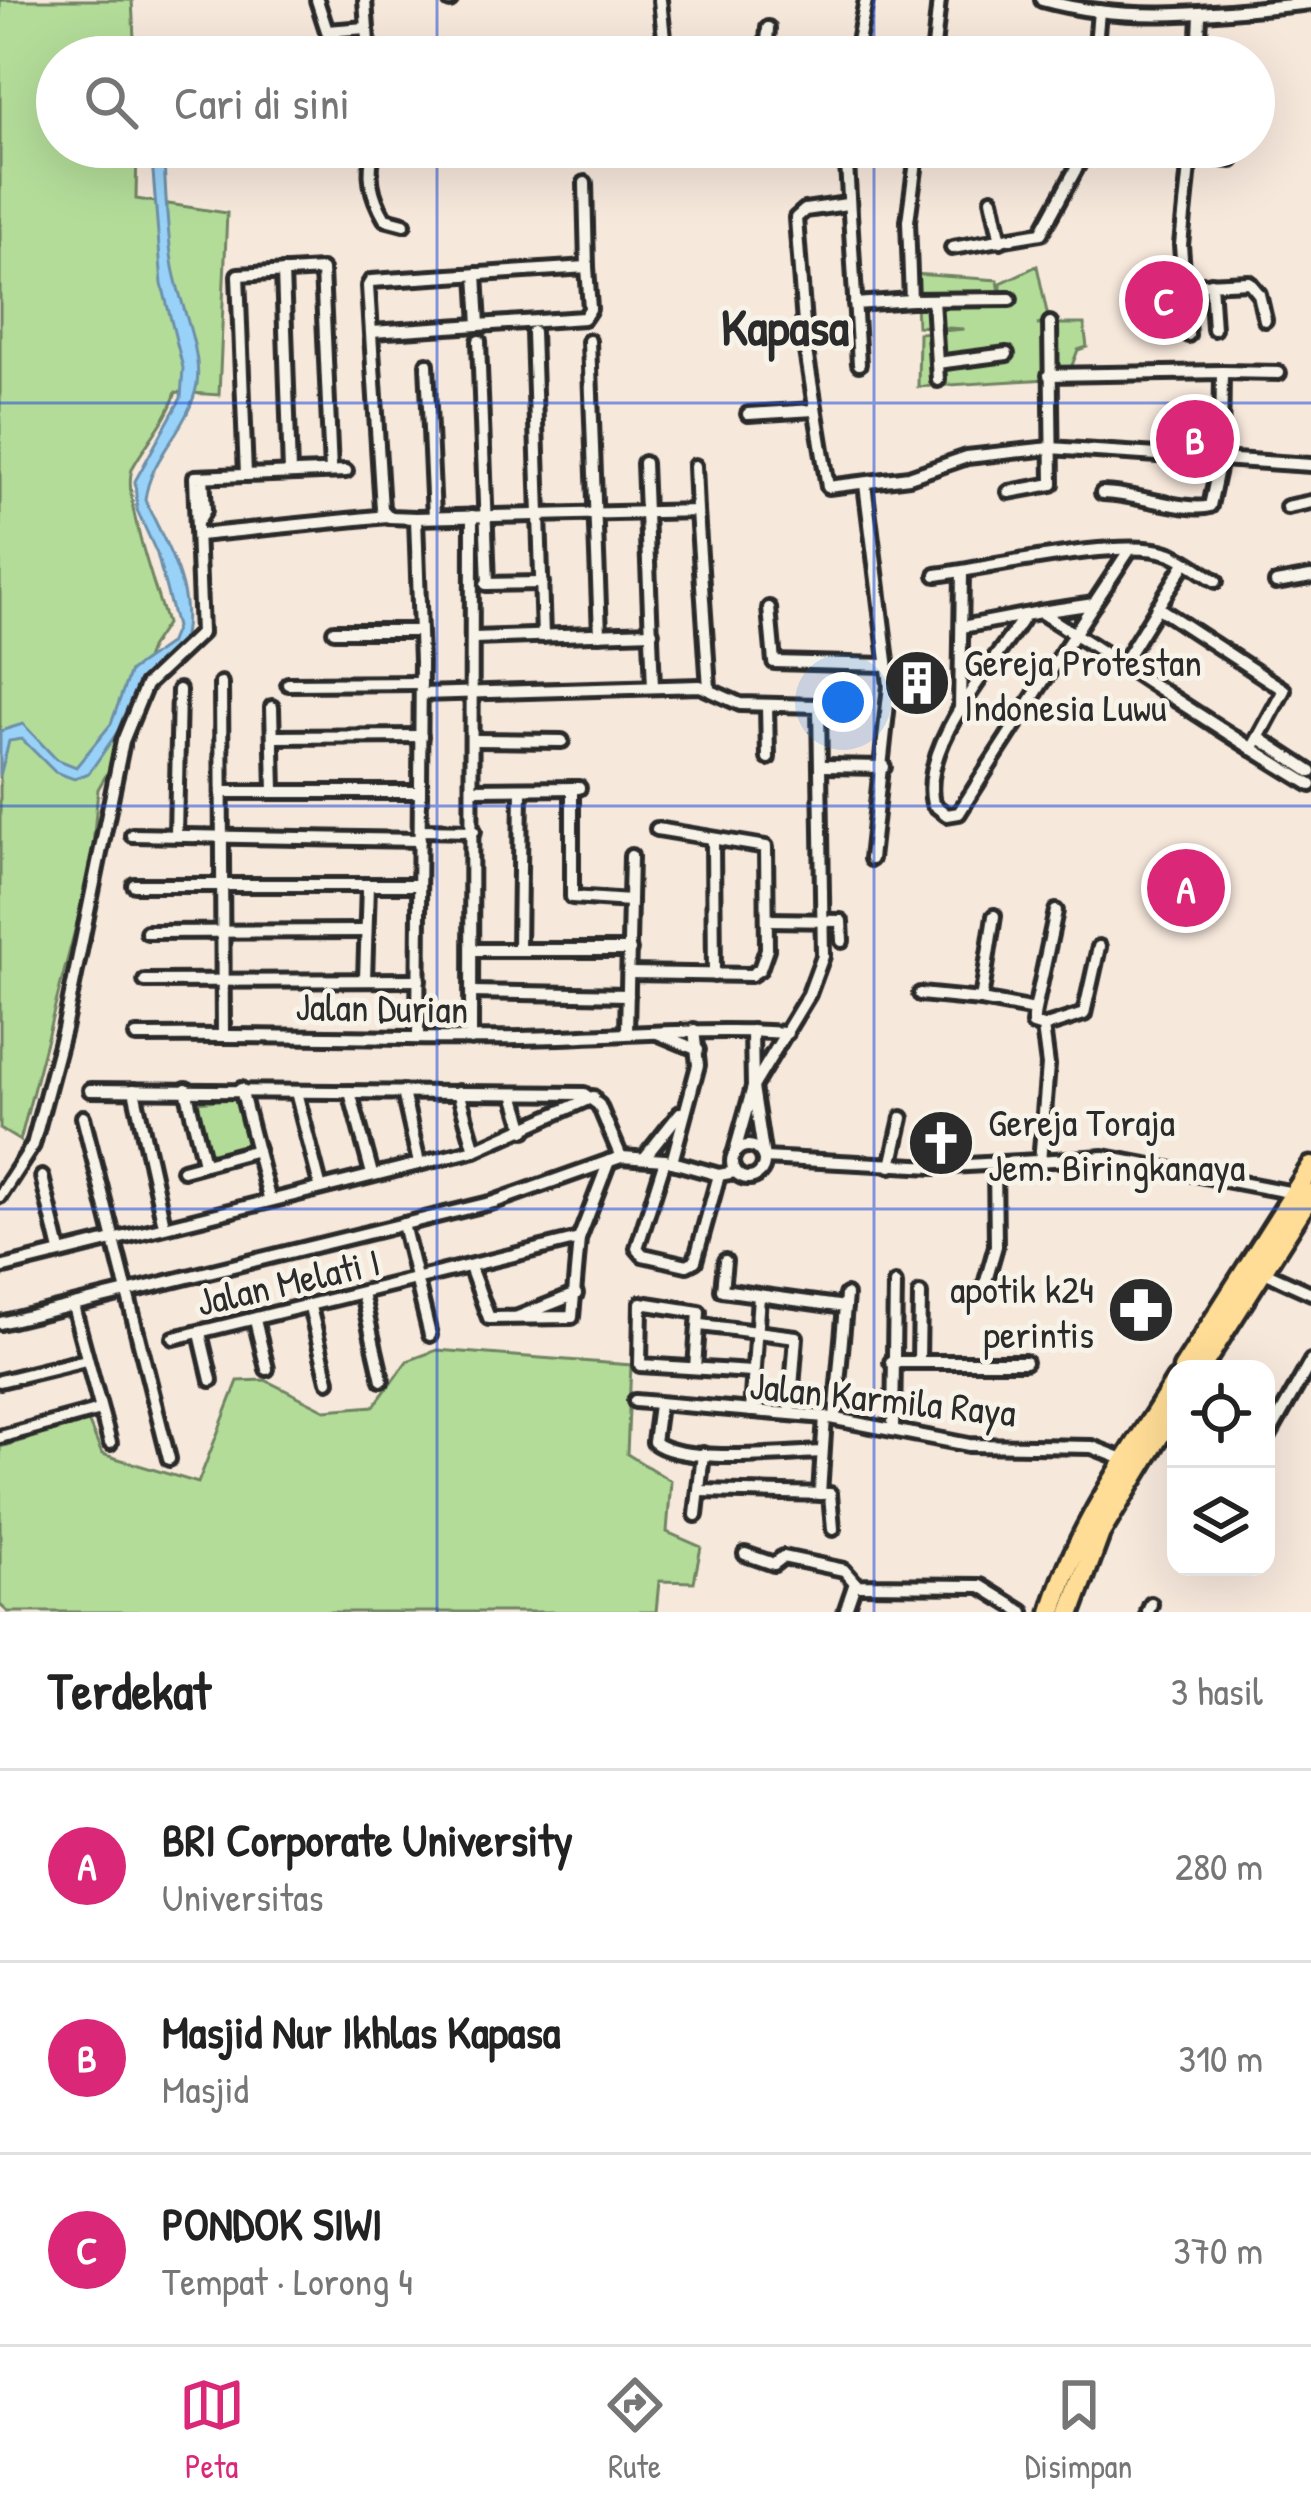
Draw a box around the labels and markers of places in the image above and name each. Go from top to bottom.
pin: C [1125,255,1203,345]
pin: B [1156,394,1234,484]
place label: Gereja Protestan Indonesia Luwu [964,635,1202,733]
building icon: Gereja Protestan Indonesia Luwu [882,648,952,718]
pin: A [1147,843,1225,933]
place label: Gereja Toraja Jem. Biringkanaya [988,1095,1245,1193]
church icon: Gereja Toraja Jem. Biringkanaya [906,1108,976,1178]
place label: apotik k24 perintis [950,1262,1094,1360]
pharmacy icon: apotik k24 perintis [1106,1275,1176,1345]

